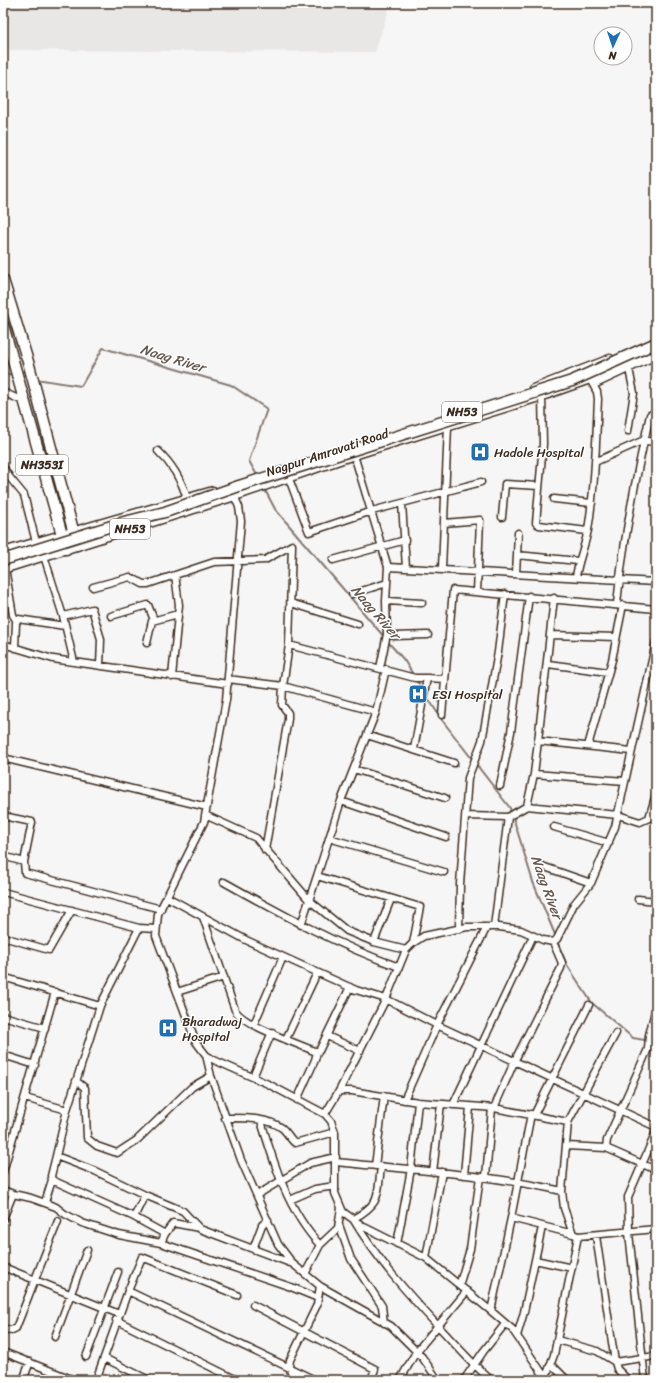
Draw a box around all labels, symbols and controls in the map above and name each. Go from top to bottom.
north arrow [593,26,633,66]
text: N [608,46,618,65]
water label: Naag River [138,337,210,381]
road number: NH53 [442,402,482,422]
street label: Nagpur Amravati Road [263,421,393,483]
hospital icon: Hadole Hospital [469,441,491,463]
place label: Hadole Hospital [494,441,584,464]
road number: NH353I [16,455,68,475]
road number: NH53 [110,519,150,539]
water label: Naag River [344,579,408,647]
hospital icon: ESI Hospital [407,683,429,705]
place label: ESI Hospital [432,683,503,706]
water label: Naag River [523,852,570,925]
place label: Bharadwaj Hospital [182,1010,243,1048]
hospital icon: Bharadwaj Hospital [157,1017,179,1039]

